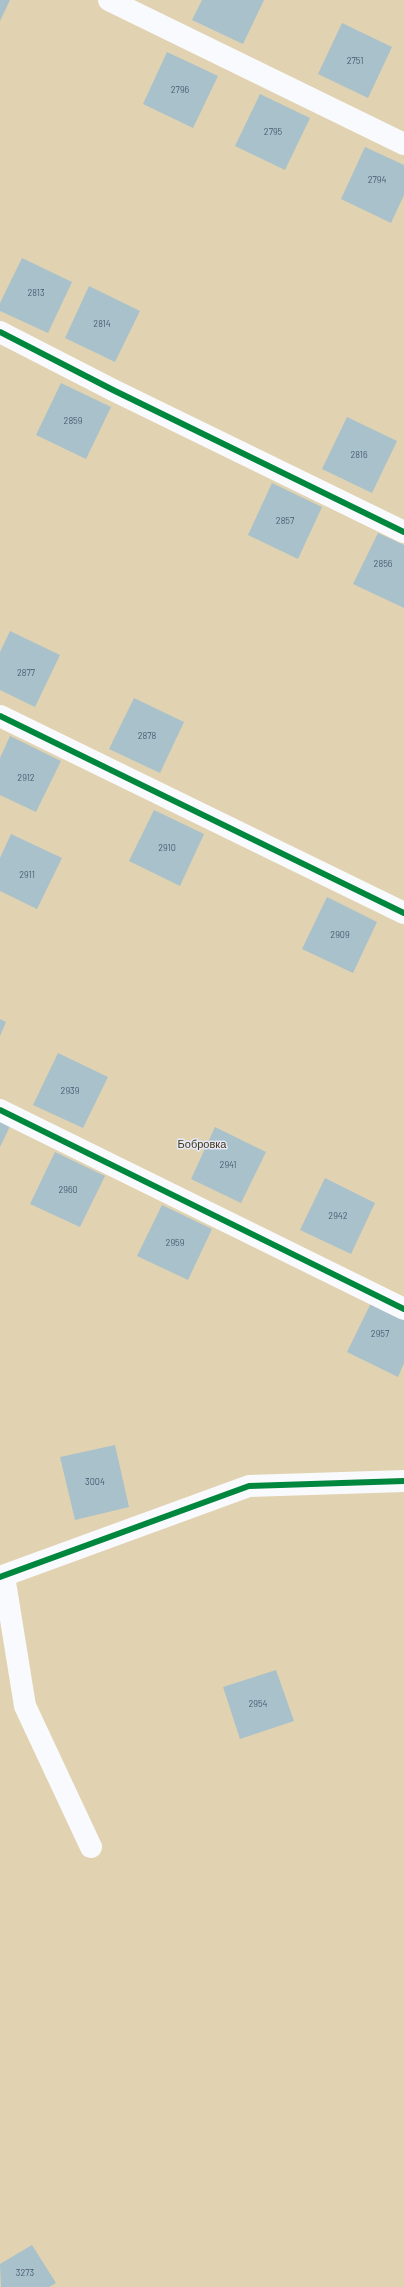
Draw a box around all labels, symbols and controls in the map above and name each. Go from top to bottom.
house number: 2751 [347,56,363,66]
house number: 2796 [171,85,189,95]
house number: 2795 [264,127,282,137]
house number: 2794 [368,175,386,185]
house number: 2813 [27,288,45,298]
house number: 2814 [93,319,111,329]
house number: 2859 [64,416,82,426]
house number: 2816 [350,450,368,460]
house number: 2857 [276,516,294,526]
house number: 2856 [374,559,392,569]
house number: 2877 [17,668,35,678]
house number: 2878 [138,731,156,741]
house number: 2912 [17,773,35,783]
house number: 2910 [158,843,176,853]
house number: 2911 [19,870,35,880]
house number: 2909 [330,930,350,940]
house number: 2939 [61,1086,79,1096]
park label: Бобровка [178,1137,226,1151]
house number: 2941 [220,1160,236,1170]
house number: 2960 [58,1185,78,1195]
house number: 2942 [328,1211,348,1221]
house number: 2959 [166,1238,184,1248]
house number: 2957 [371,1329,389,1339]
house number: 3004 [85,1477,105,1487]
house number: 2954 [248,1699,268,1709]
house number: 3273 [16,2268,34,2278]

